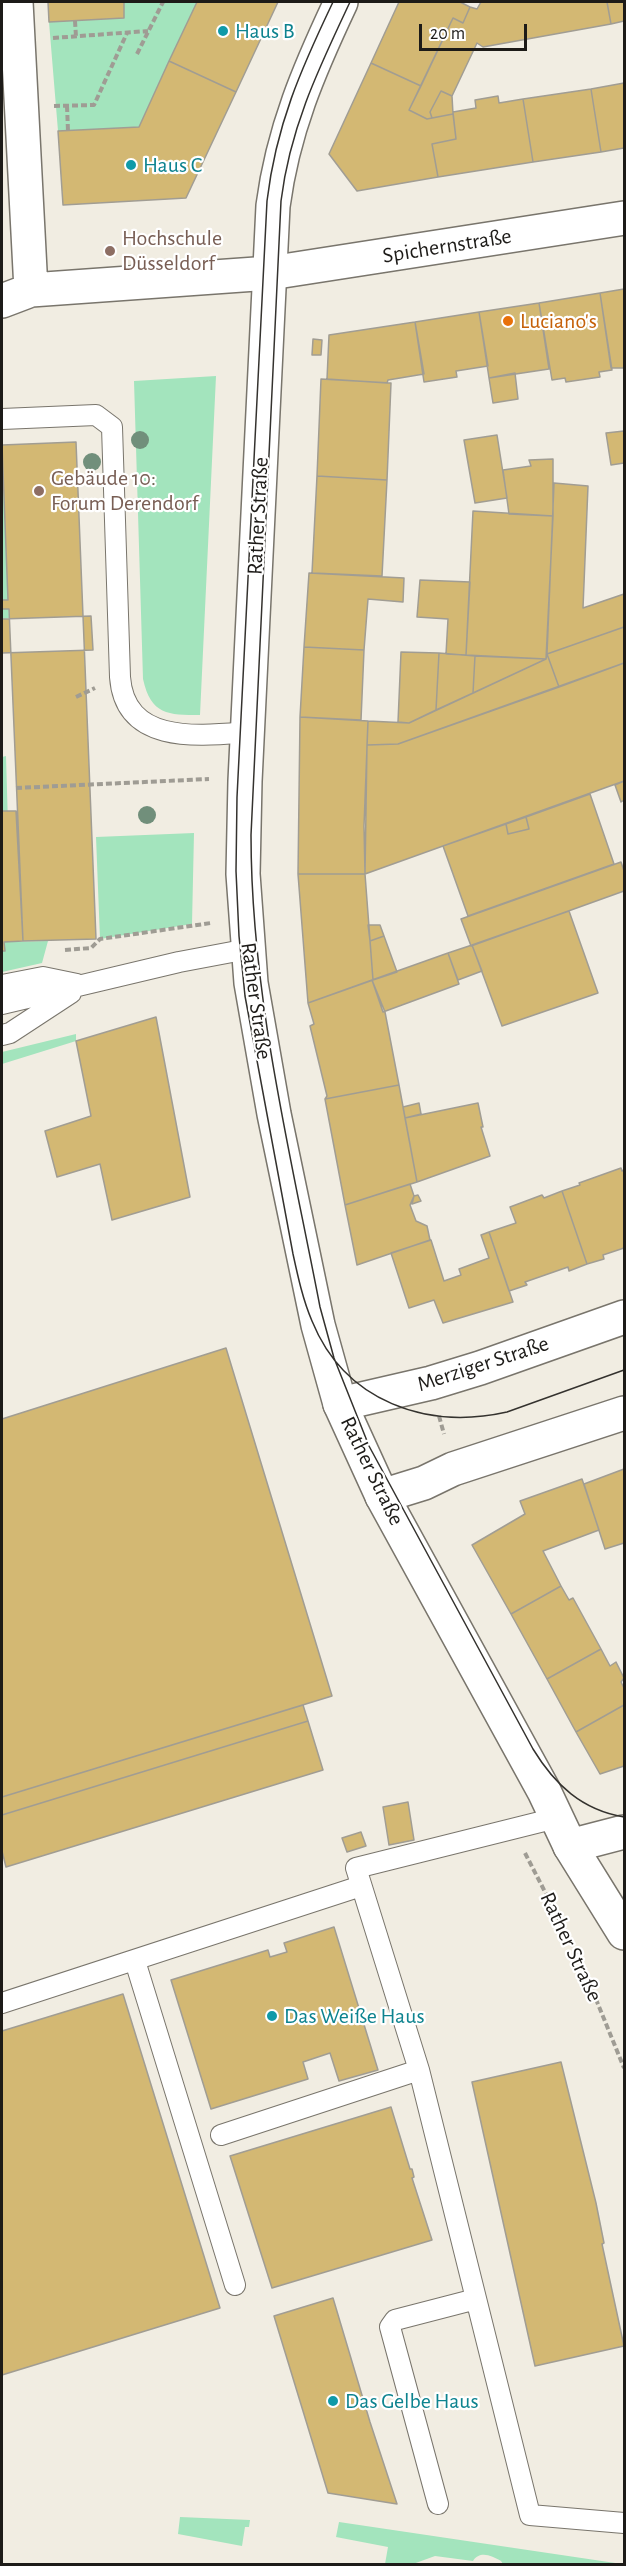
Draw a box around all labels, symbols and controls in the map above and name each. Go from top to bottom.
scale bar [422,12,530,50]
place label: Haus B [235,18,295,44]
marker: Haus B [216,24,230,38]
text: 20 m [430,25,465,43]
place label: Haus C [143,152,202,178]
marker: Haus C [124,158,138,172]
street label: Spichernstraße [381,223,513,269]
place label: Hochschule Düsseldorf [122,225,222,276]
marker: Hochschule Düsseldorf [103,244,117,258]
place label: Luciano's [520,308,597,334]
marker: Luciano's [501,314,515,328]
street label: Rather Straße [242,456,274,576]
place label: Gebäude 10: Forum Derendorf [51,465,198,516]
marker: Gebäude 10: Forum Derendorf [32,484,46,498]
street label: Rather Straße [235,941,277,1061]
street label: Merziger Straße [414,1330,552,1398]
street label: Rather Straße [334,1412,410,1530]
street label: Rather Straße [534,1888,608,2006]
place label: Das Weiße Haus [284,2003,425,2029]
marker: Das Weiße Haus [265,2009,279,2023]
place label: Das Gelbe Haus [345,2388,479,2414]
marker: Das Gelbe Haus [326,2394,340,2408]

